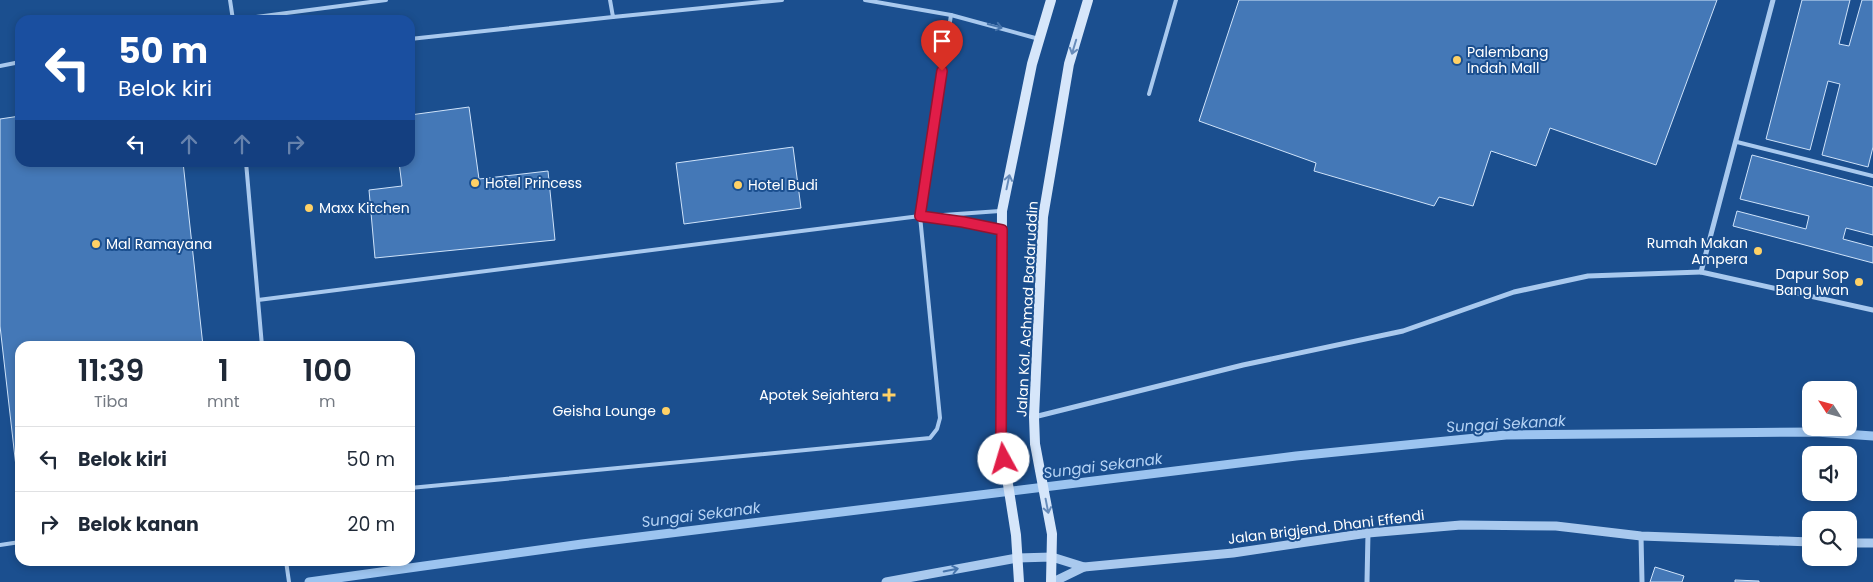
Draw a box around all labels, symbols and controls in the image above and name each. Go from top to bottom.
pin [921,20,963,71]
one-way arrow [987,22,1003,32]
text: 50 m [118,26,208,75]
icon: arrive [928,27,956,55]
icon: left [35,35,100,100]
one-way arrow [1069,38,1078,54]
place label: Palembang Indah Mall [1467,42,1548,78]
marker: Palembang Indah Mall [1451,54,1463,66]
text: Belok kiri [118,73,212,104]
icon: left [122,130,150,158]
icon: ahead [175,130,203,158]
icon: ahead [228,130,256,158]
icon: right [281,130,309,158]
place label: Hotel Princess [485,173,582,193]
one-way arrow [1004,174,1013,190]
place label: Hotel Budi [748,175,818,195]
marker: Hotel Princess [469,177,481,189]
marker: Hotel Budi [732,179,744,191]
place label: Maxx Kitchen [319,198,410,218]
street label: Jalan Kol. Achmad Badaruddin [1011,200,1043,418]
marker: Maxx Kitchen [303,202,315,214]
place label: Rumah Makan Ampera [1647,233,1748,269]
place label: Mal Ramayana [106,234,212,254]
marker: Mal Ramayana [90,238,102,250]
marker: Rumah Makan Ampera [1752,245,1764,257]
place label: Dapur Sop Bang Iwan [1775,264,1849,300]
marker: Dapur Sop Bang Iwan [1853,276,1865,288]
text: 11:39 [78,349,144,392]
text: 1 [218,349,229,392]
text: 100 [303,349,352,392]
north arrow [1802,381,1858,436]
map controls [1802,381,1857,566]
place label: Apotek Sejahtera [759,385,879,405]
marker: Apotek Sejahtera [883,389,895,401]
text: Tiba [94,390,128,413]
text: mnt [207,390,240,413]
text: m [319,390,336,413]
place label: Geisha Lounge [552,401,656,421]
marker: Geisha Lounge [660,405,672,417]
water label: Sungai Sekanak [1446,410,1568,437]
position arrow [977,432,1029,484]
icon: left [35,445,63,473]
text: Belok kiri [78,446,167,473]
text: 50 m [346,446,395,473]
button: sound [1802,446,1857,501]
water label: Sungai Sekanak [1042,448,1165,483]
water label: Sungai Sekanak [640,497,763,532]
one-way arrow [1043,498,1052,514]
street label: Jalan Brigjend. Dhani Effendi [1227,505,1425,549]
icon: right [35,510,63,538]
text: Belok kanan [78,511,199,538]
text: 20 m [347,511,395,538]
button: search [1802,511,1857,566]
one-way arrow [943,564,959,574]

